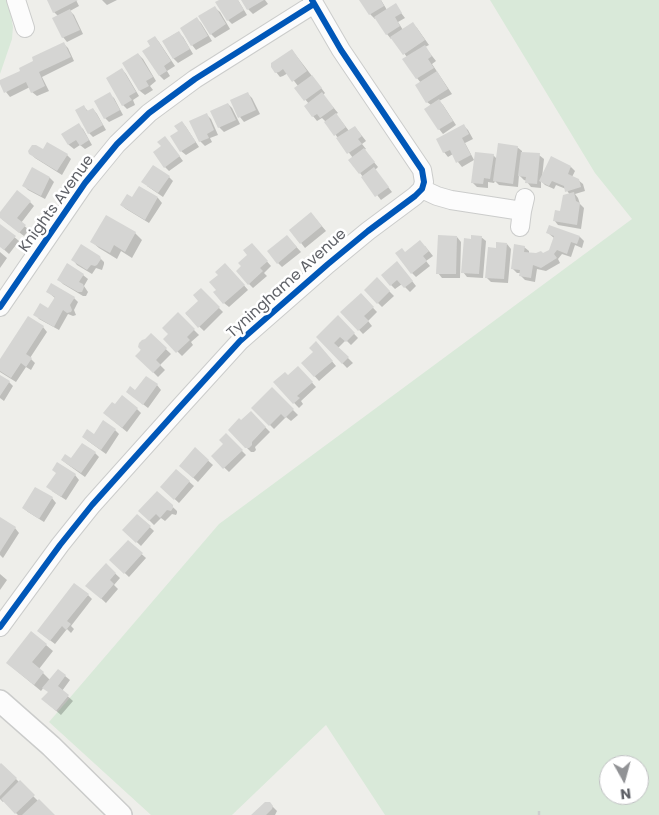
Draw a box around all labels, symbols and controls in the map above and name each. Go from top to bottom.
street label: Knights Avenue [16,152,98,256]
street label: Tyninghame Avenue [224,226,350,342]
north arrow [599,755,649,805]
text: N [619,783,632,804]

